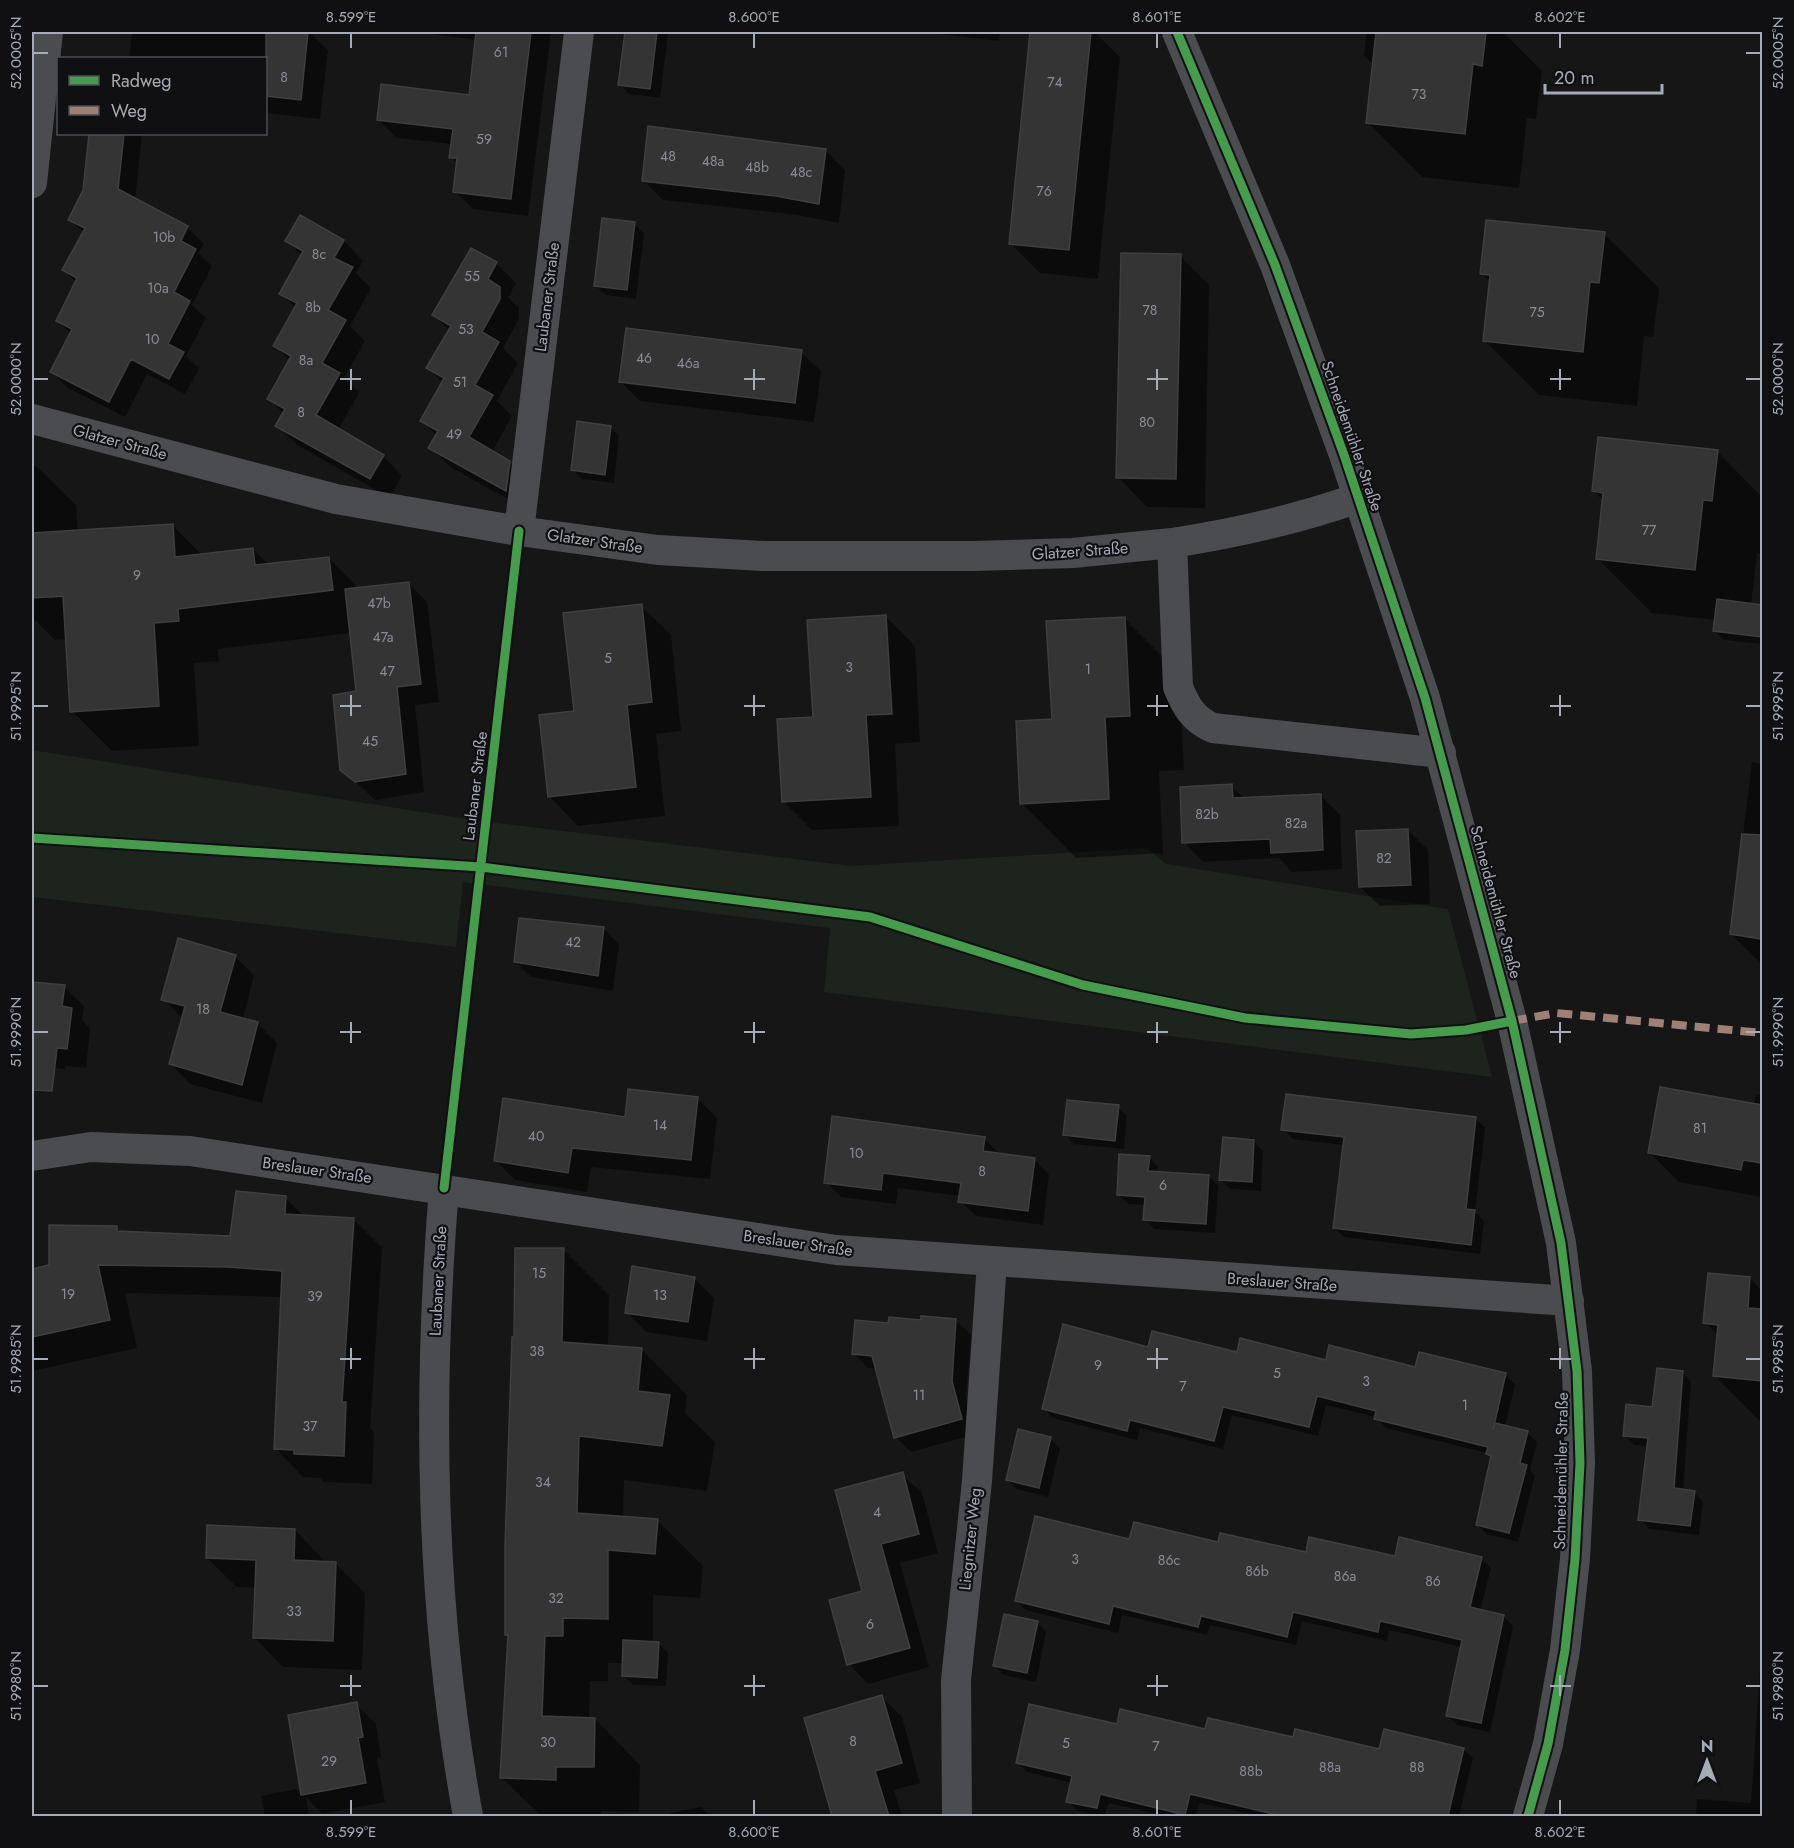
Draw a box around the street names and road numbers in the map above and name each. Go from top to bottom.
street label: Laubaner Straße [529,241,565,353]
street label: Schneidemühler Straße [1315,358,1389,514]
street label: Glatzer Straße [70,418,170,466]
street label: Glatzer Straße [546,523,644,559]
street label: Glatzer Straße [1031,536,1129,566]
street label: Laubaner Straße [457,730,493,842]
street label: Schneidemühler Straße [1465,823,1527,981]
street label: Breslauer Straße [261,1151,373,1189]
street label: Breslauer Straße [742,1224,854,1262]
street label: Laubaner Straße [424,1225,452,1337]
street label: Breslauer Straße [1226,1267,1338,1297]
street label: Schneidemühler Straße [1548,1392,1574,1550]
street label: Liegnitzer Weg [953,1487,987,1591]

